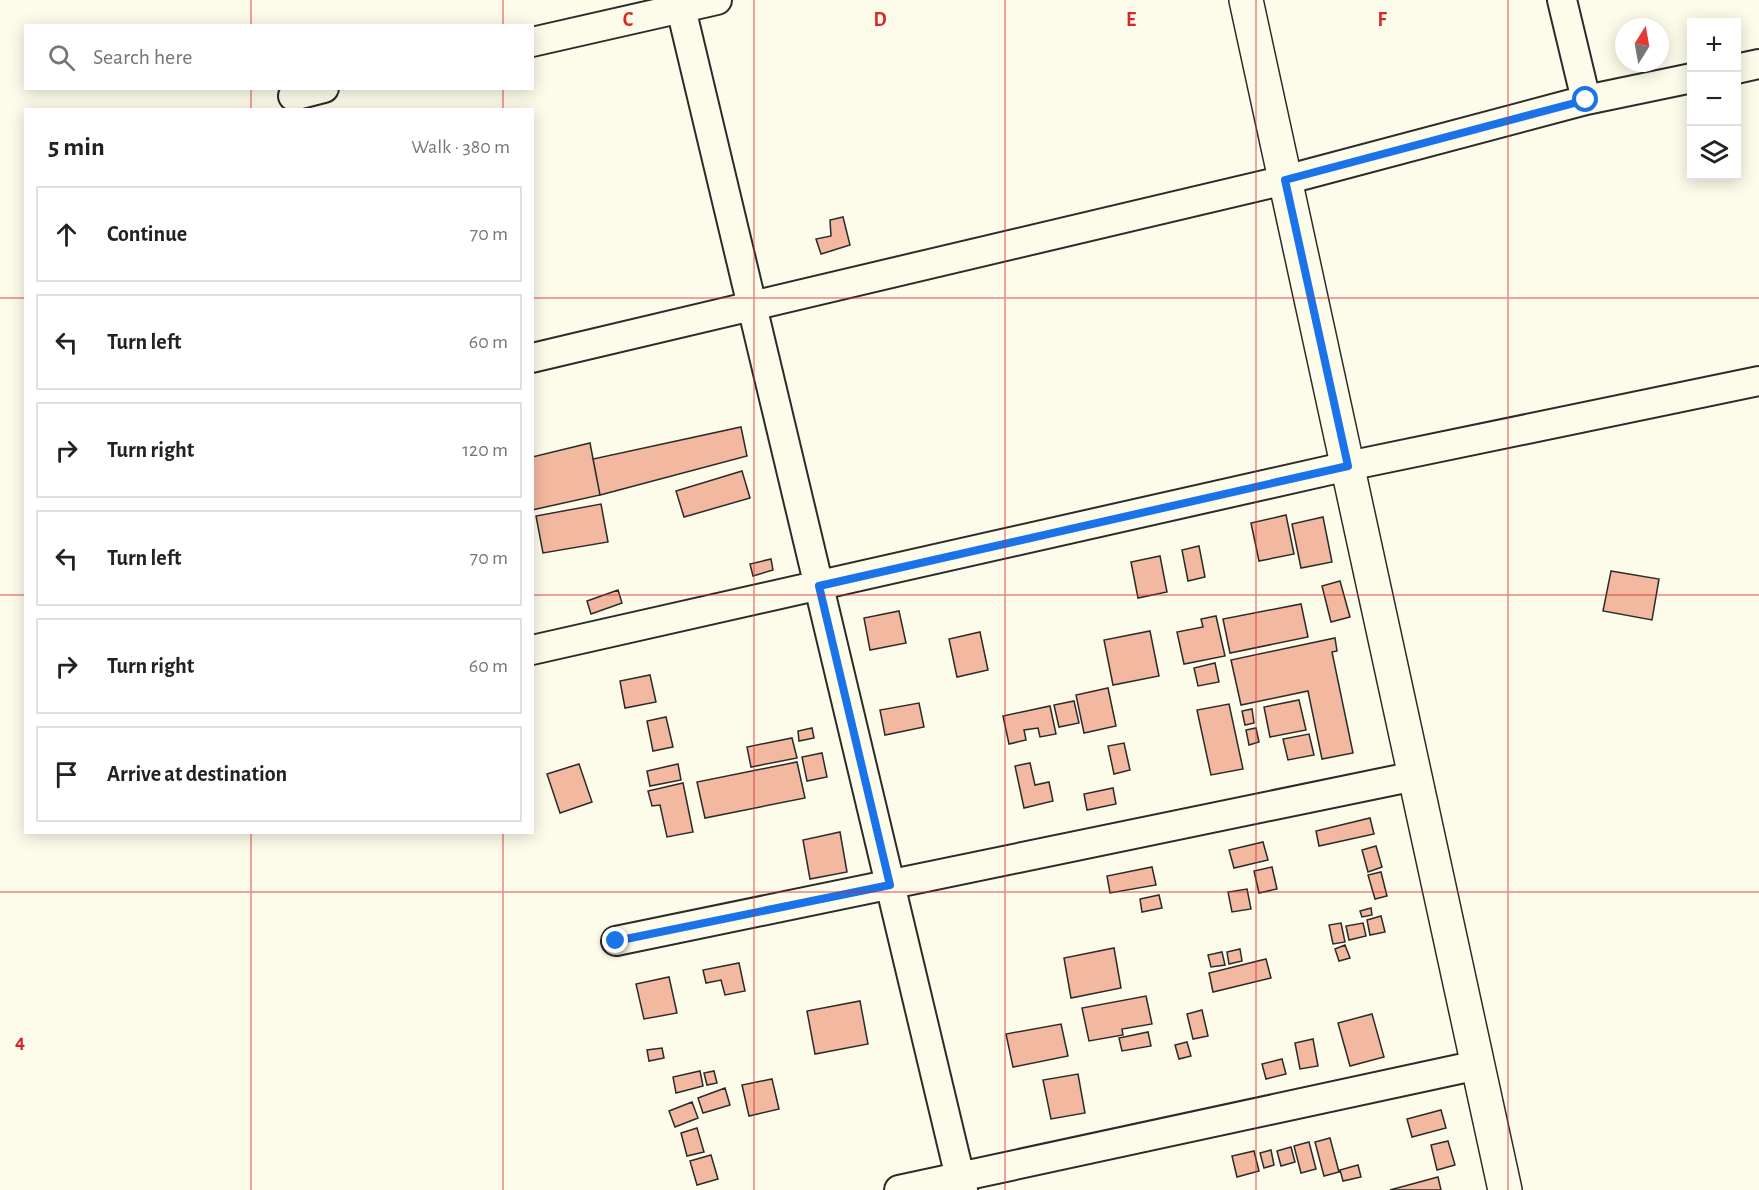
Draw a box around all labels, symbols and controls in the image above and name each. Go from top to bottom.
text: C [623,10,634,30]
text: D [873,10,887,30]
text: E [1126,10,1136,30]
text: F [1377,10,1387,30]
north arrow [1615,18,1669,72]
map controls [1687,18,1741,180]
button: + [1687,18,1741,72]
search box [24,24,534,90]
icon: search [45,41,78,74]
text: Search here [93,46,192,68]
button: − [1687,72,1741,126]
route start [1572,86,1598,112]
button: layers [1687,126,1741,180]
text: 5 min [48,134,105,160]
text: Walk · 380 m [411,137,510,157]
icon: ahead [50,218,83,251]
text: Continue [107,223,187,245]
text: 70 m [470,224,508,244]
icon: left [50,326,83,359]
text: Turn left [107,331,181,353]
text: 60 m [469,332,508,352]
icon: right [50,434,83,467]
text: Turn right [107,439,194,461]
text: 120 m [462,440,508,460]
icon: left [50,542,83,575]
text: Turn left [107,547,181,569]
text: 70 m [470,548,508,568]
icon: right [50,650,83,683]
text: Turn right [107,655,194,677]
text: 60 m [469,656,508,676]
icon: arrive [50,758,83,791]
text: Arrive at destination [107,763,287,785]
route end [602,927,628,953]
text: 4 [15,1032,25,1052]

